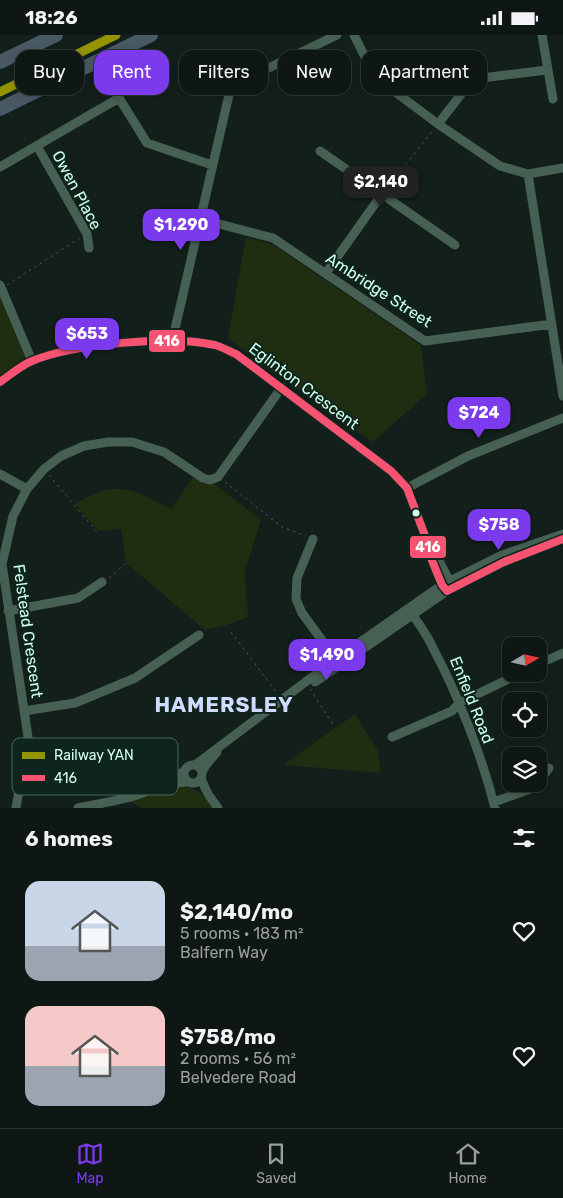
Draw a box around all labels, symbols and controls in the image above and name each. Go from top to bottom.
text: 18:26 [25,6,78,29]
chip: Buy [15,50,84,95]
chip: Rent [94,50,169,95]
chip: Filters [179,50,268,95]
chip: New [278,50,351,95]
chip: Apartment [361,50,487,95]
street label: Owen Place [48,147,106,233]
pin: $2,140 [340,165,422,208]
text: $2,140 [354,172,408,191]
pin: $1,290 [140,209,222,251]
text: $1,290 [154,215,208,234]
street label: Ambridge Street [322,249,436,331]
pin: $653 [57,317,117,360]
text: $653 [66,324,108,343]
line badge: 416 [148,329,186,353]
text: 416 [154,333,180,350]
street label: Eglinton Crescent [245,338,363,434]
pin: $724 [449,397,509,439]
text: $724 [458,403,500,422]
unlabelled marker [411,508,421,518]
pin: $758 [469,509,529,551]
text: $758 [478,515,520,534]
line badge: 416 [409,535,447,559]
text: 416 [415,539,441,556]
street label: Felstead Crescent [9,563,47,699]
north arrow [502,637,548,683]
map controls [502,637,547,792]
pin: $1,490 [286,639,368,681]
text: $1,490 [300,645,354,664]
street label: Enfield Road [446,654,498,746]
district label: HAMERSLEY [154,692,294,717]
button: locate [502,692,547,737]
legend [12,738,178,795]
text: Railway YAN [54,747,134,764]
button: layers [502,747,547,792]
text: 416 [54,770,77,787]
icon: filters [510,824,538,852]
text: 6 homes [25,826,113,851]
text: $2,140/mo [180,899,293,924]
icon: home [65,901,125,961]
icon: heart [510,917,538,945]
text: 5 rooms · 183 m² [180,924,303,943]
text: Balfern Way [180,943,268,962]
text: $758/mo [180,1024,276,1049]
icon: home [65,1026,125,1086]
icon: heart [510,1042,538,1070]
text: 2 rooms · 56 m² [180,1049,296,1068]
text: Belvedere Road [180,1068,296,1087]
tab: Map [76,1140,104,1187]
tab: Saved [256,1140,296,1187]
tab: Home [449,1140,487,1187]

